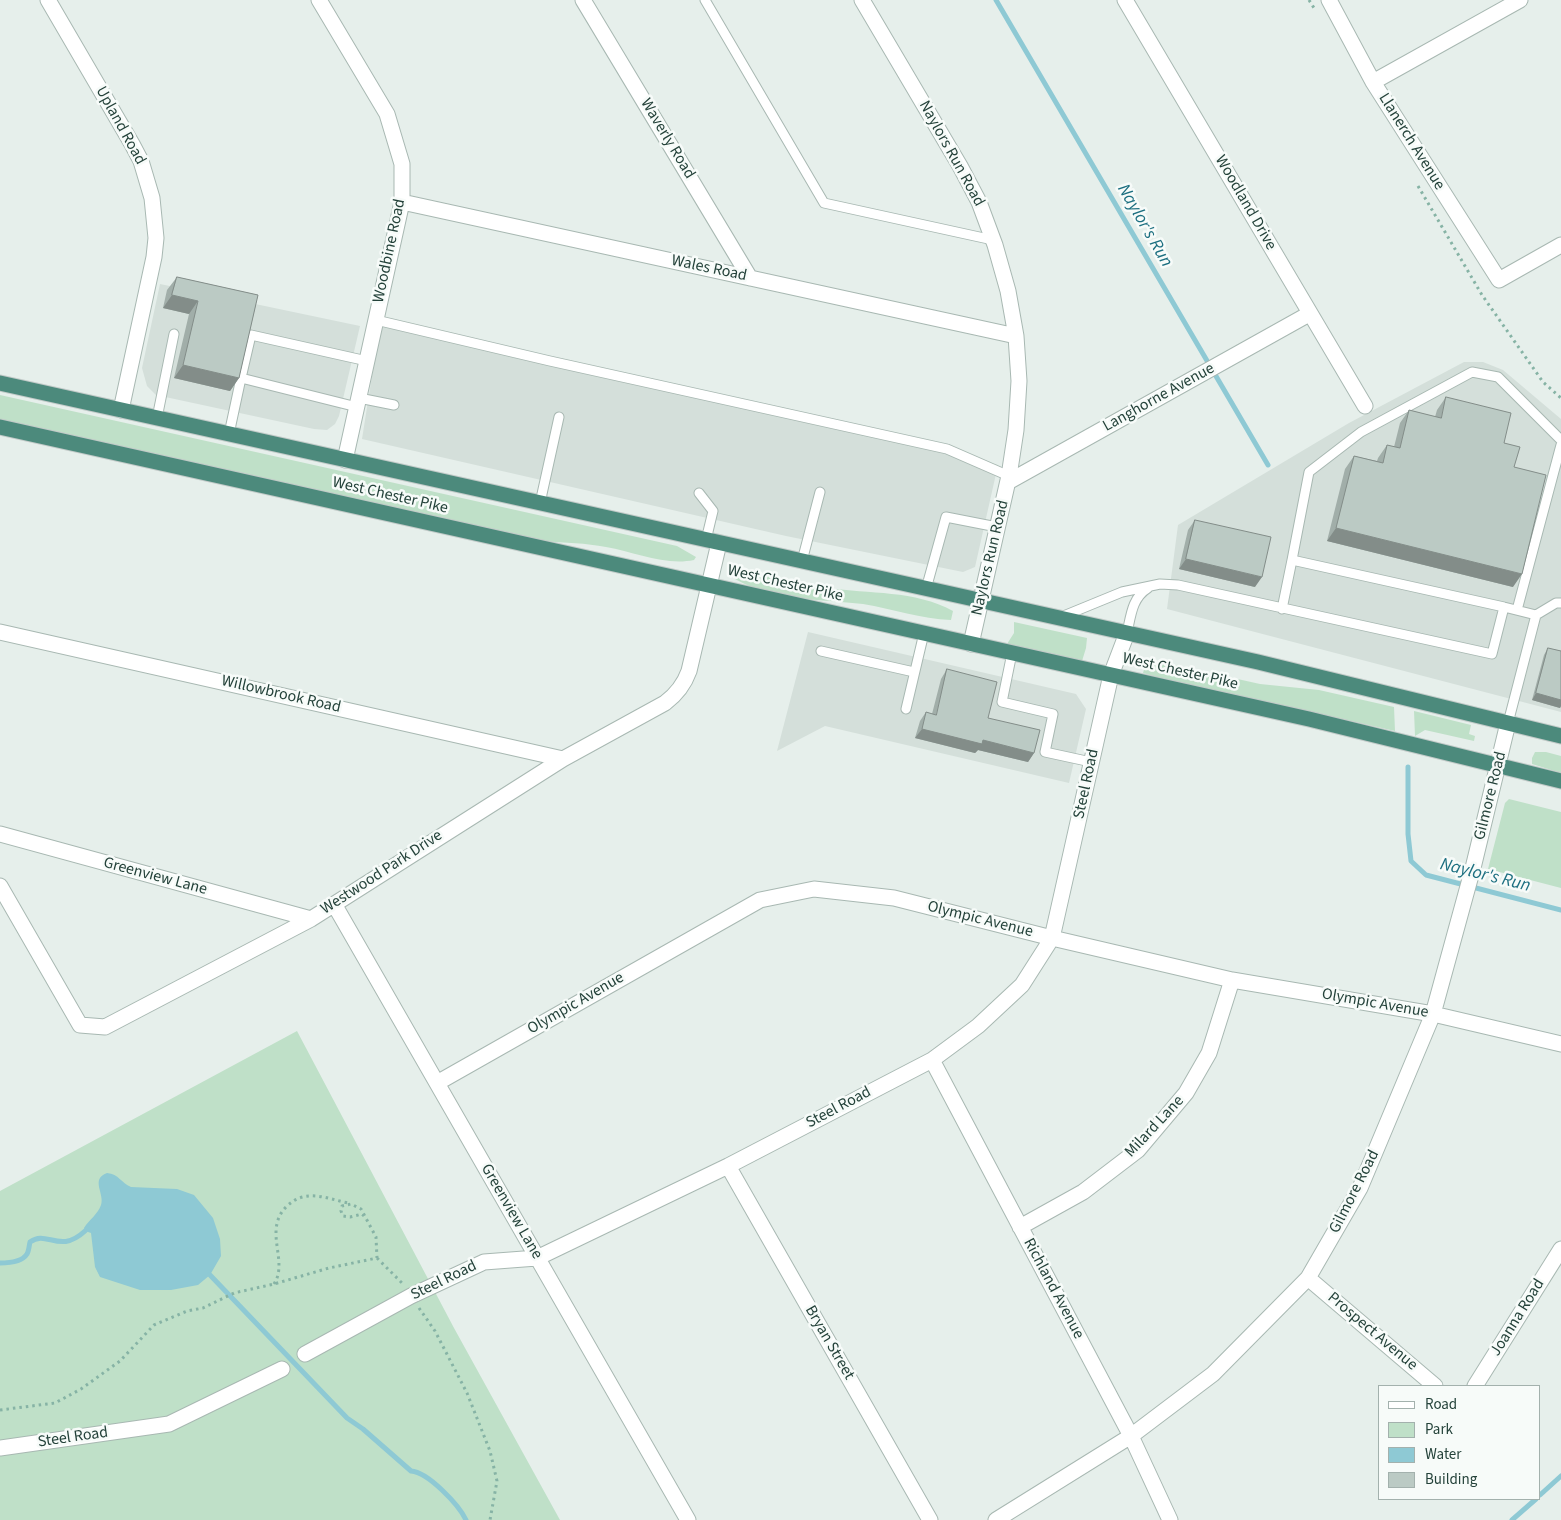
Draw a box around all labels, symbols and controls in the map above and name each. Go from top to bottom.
street label: Upland Road [91,84,149,168]
street label: Llanerch Avenue [1374,90,1448,194]
street label: Waverly Road [635,95,699,183]
street label: Naylors Run Road [914,98,988,210]
street label: Woodland Drive [1210,152,1280,254]
water label: Naylor's Run [1112,181,1176,271]
street label: Woodbine Road [370,197,410,305]
street label: Wales Road [670,252,748,286]
street label: Langhorne Avenue [1100,359,1218,437]
street label: West Chester Pike [330,473,450,519]
street label: Naylors Run Road [968,498,1014,618]
street label: West Chester Pike [725,561,845,607]
street label: West Chester Pike [1120,649,1240,695]
street label: Willowbrook Road [219,672,343,718]
street label: Steel Road [1070,747,1104,821]
street label: Gilmore Road [1471,750,1511,842]
street label: Westwood Park Drive [318,827,446,919]
street label: Greenview Lane [101,854,209,900]
water label: Naylor's Run [1438,854,1532,898]
street label: Olympic Avenue [925,898,1035,942]
street label: Olympic Avenue [524,969,628,1039]
street label: Olympic Avenue [1320,985,1430,1023]
street label: Steel Road [803,1083,875,1133]
street label: Milard Lane [1121,1092,1189,1162]
street label: Gilmore Road [1326,1147,1384,1237]
street label: Greenview Lane [476,1161,546,1263]
street label: Richland Avenue [1018,1235,1088,1343]
street label: Steel Road [408,1257,480,1305]
street label: Joanna Road [1487,1276,1549,1360]
street label: Prospect Avenue [1323,1289,1421,1375]
street label: Bryan Street [800,1302,858,1384]
legend [1378,1385,1541,1500]
text: Road [1425,1394,1457,1415]
text: Park [1425,1419,1453,1440]
street label: Steel Road [37,1424,109,1452]
text: Water [1425,1444,1461,1465]
text: Building [1425,1469,1477,1490]

